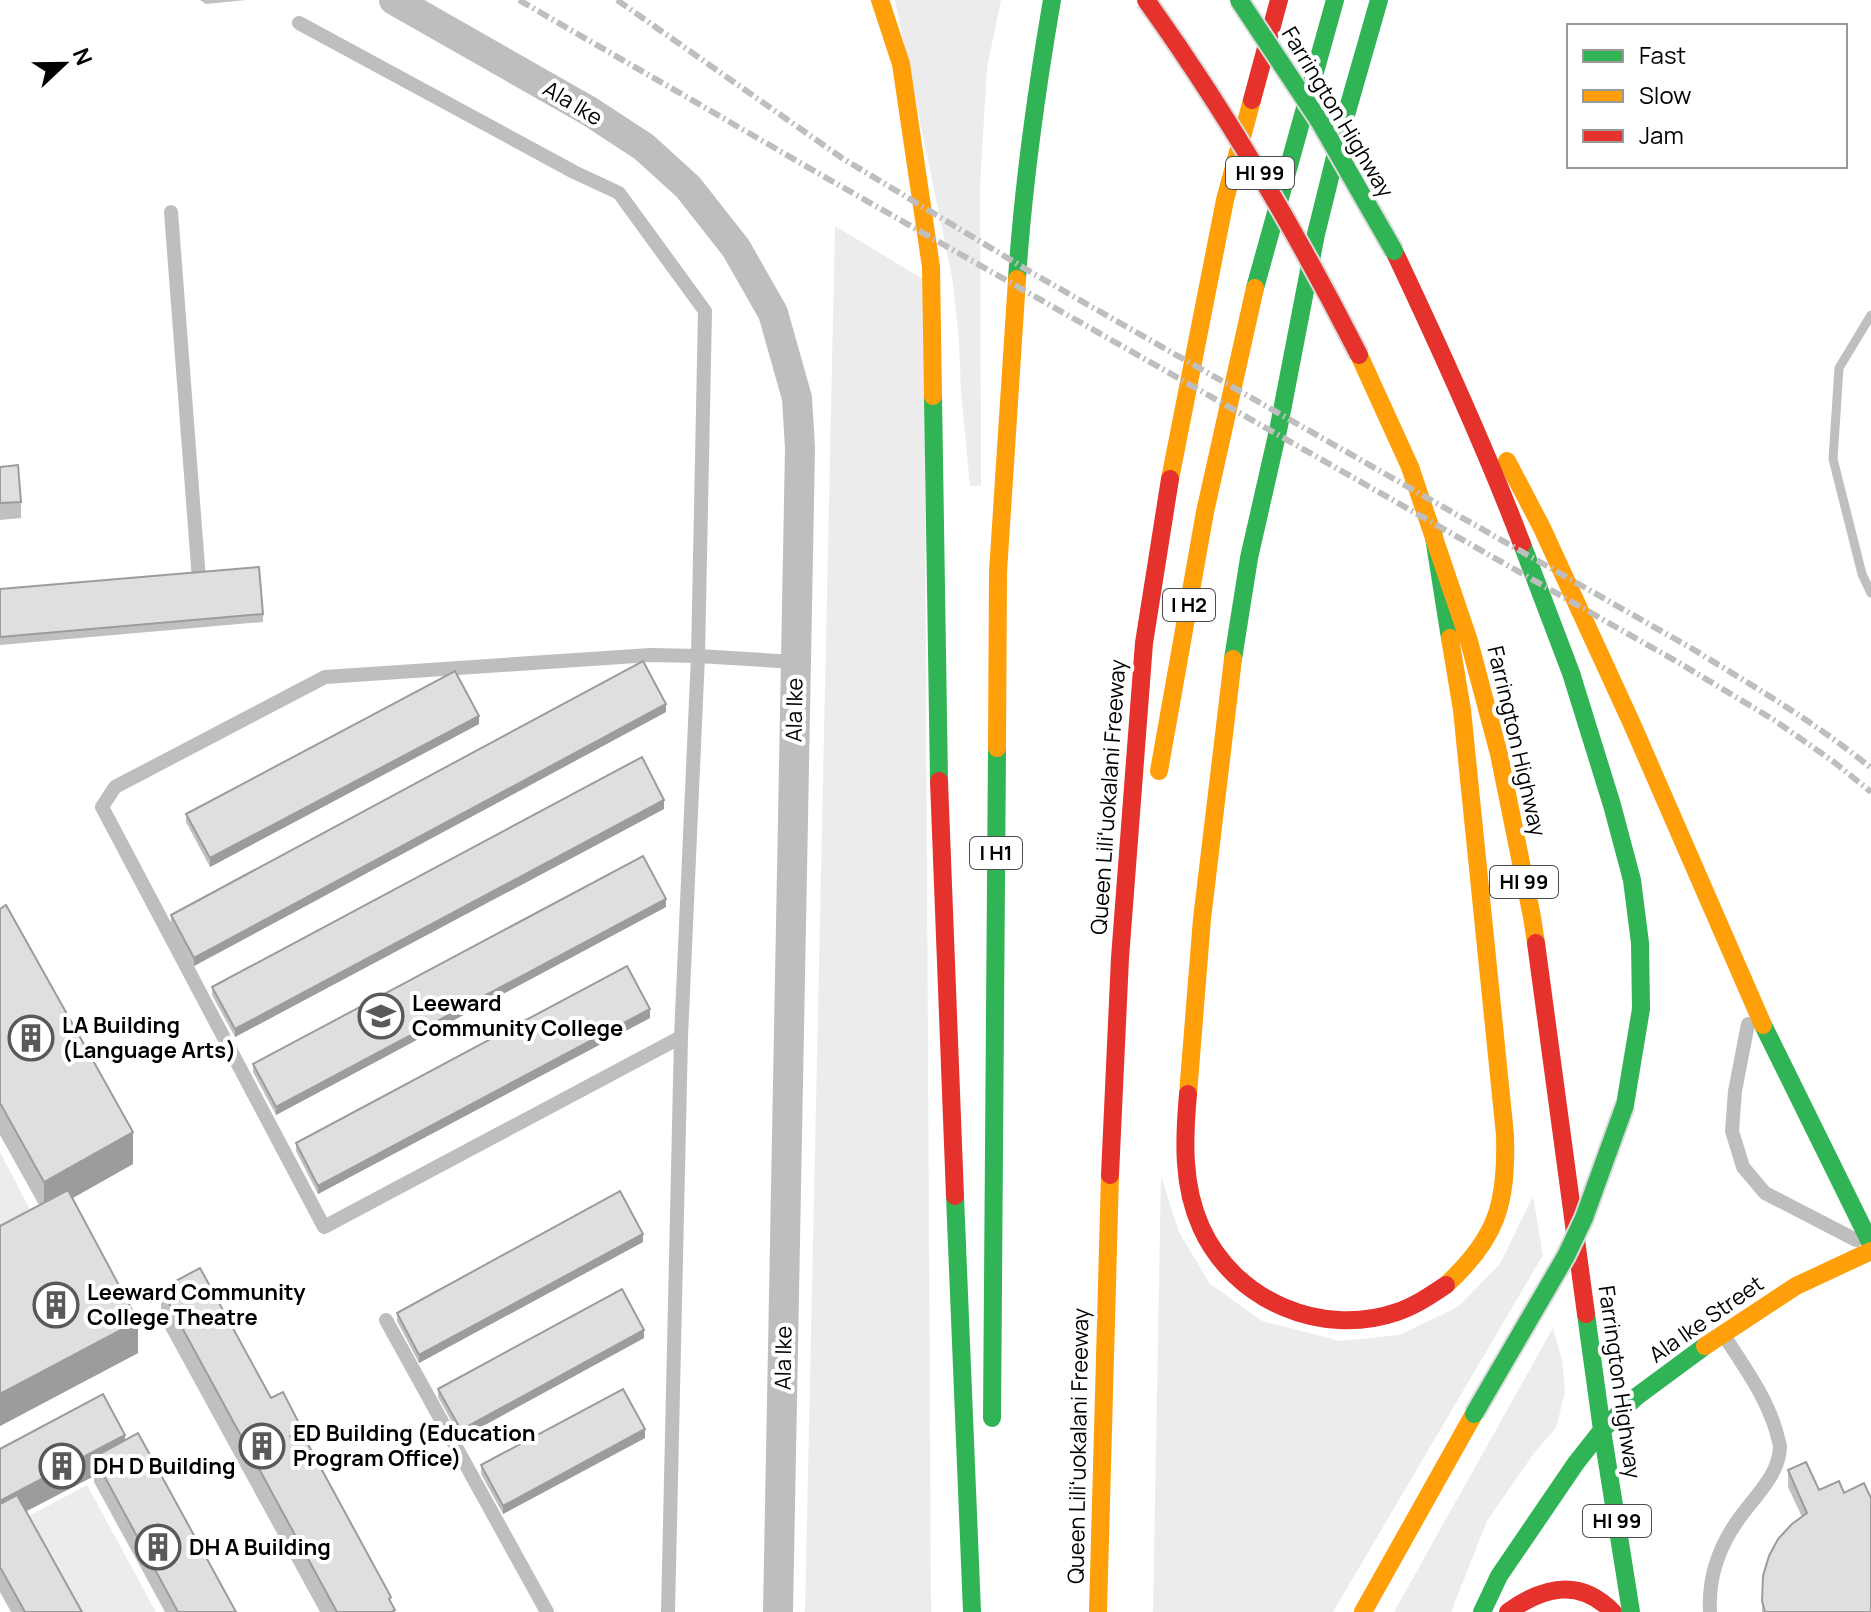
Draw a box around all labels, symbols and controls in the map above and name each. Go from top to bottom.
street label: Farrington Highway [1275,21,1401,203]
north arrow [24,24,104,104]
legend [1567,24,1847,168]
text: Fast [1639,38,1686,71]
text: N [66,44,99,69]
street label: Ala Ike [538,74,608,133]
text: Slow [1639,78,1692,111]
text: Jam [1639,118,1684,151]
road number: HI 99 [1226,157,1294,189]
road number: I H2 [1163,589,1215,621]
street label: Farrington Highway [1481,643,1554,840]
street label: Queen Liliʻuokalani Freeway [1083,658,1133,936]
street label: Ala Ike [778,677,810,742]
road number: I H1 [970,837,1022,869]
road number: HI 99 [1490,866,1558,898]
place label: Leeward Community College [412,988,623,1043]
school or university icon: Leeward Community College [357,992,405,1040]
place label: LA Building (Language Arts) [62,1010,236,1065]
building icon: LA Building (Language Arts) [7,1014,55,1062]
street label: Ala Ike Street [1643,1268,1769,1370]
place label: Leeward Community College Theatre [87,1277,306,1332]
building icon: Leeward Community College Theatre [32,1281,80,1329]
street label: Farrington Highway [1592,1284,1648,1481]
street label: Queen Liliʻuokalani Freeway [1061,1307,1095,1584]
street label: Ala Ike [767,1325,799,1390]
place label: ED Building (Education Program Office) [293,1418,536,1473]
building icon: ED Building (Education Program Office) [238,1422,286,1470]
building icon: DH D Building [38,1442,86,1490]
place label: DH D Building [93,1451,236,1481]
road number: HI 99 [1583,1505,1651,1537]
building icon: DH A Building [134,1523,182,1571]
place label: DH A Building [189,1532,331,1562]

